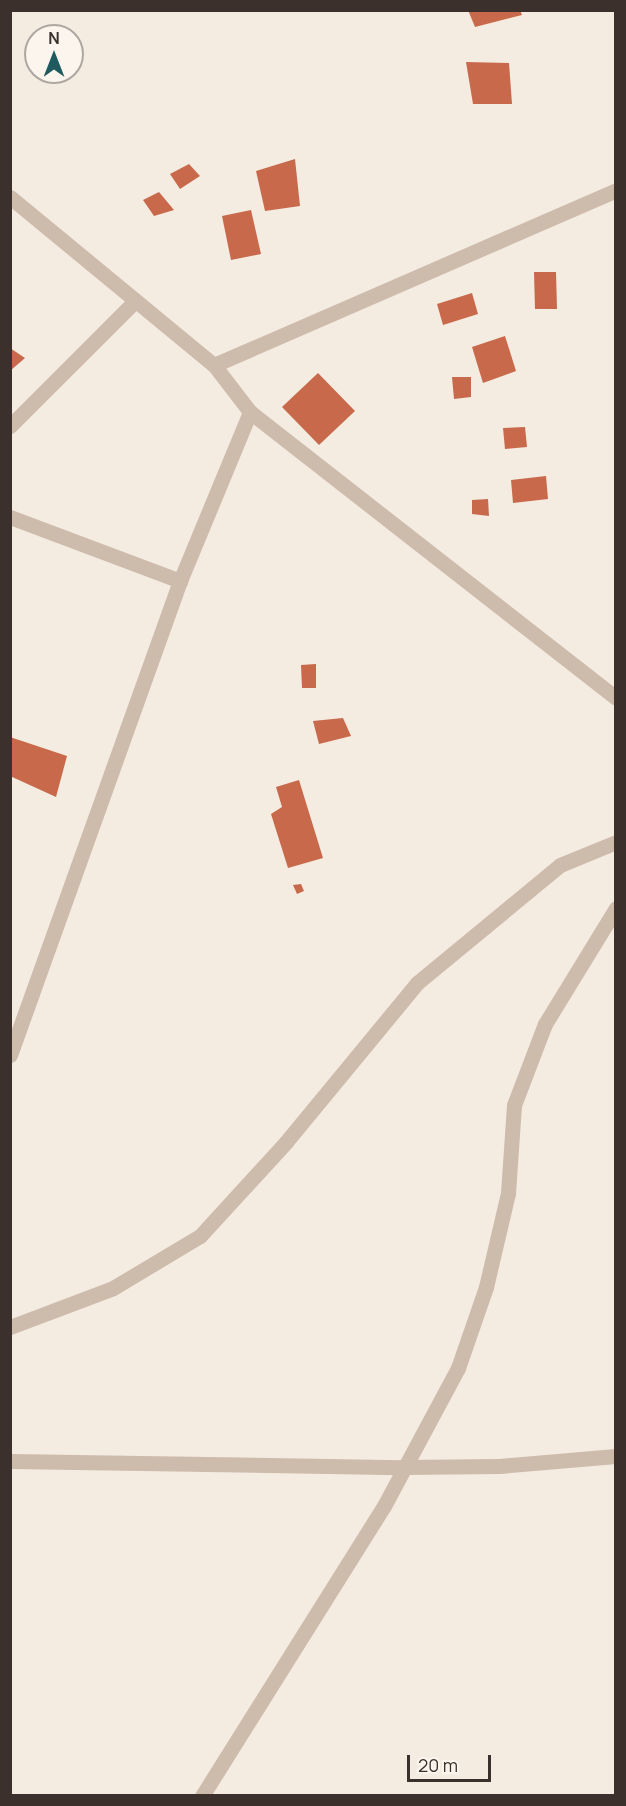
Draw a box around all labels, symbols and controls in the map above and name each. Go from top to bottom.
north arrow [24,24,84,84]
text: N [48,27,60,49]
scale bar [410,1743,494,1781]
text: 20 m [418,1753,458,1777]

